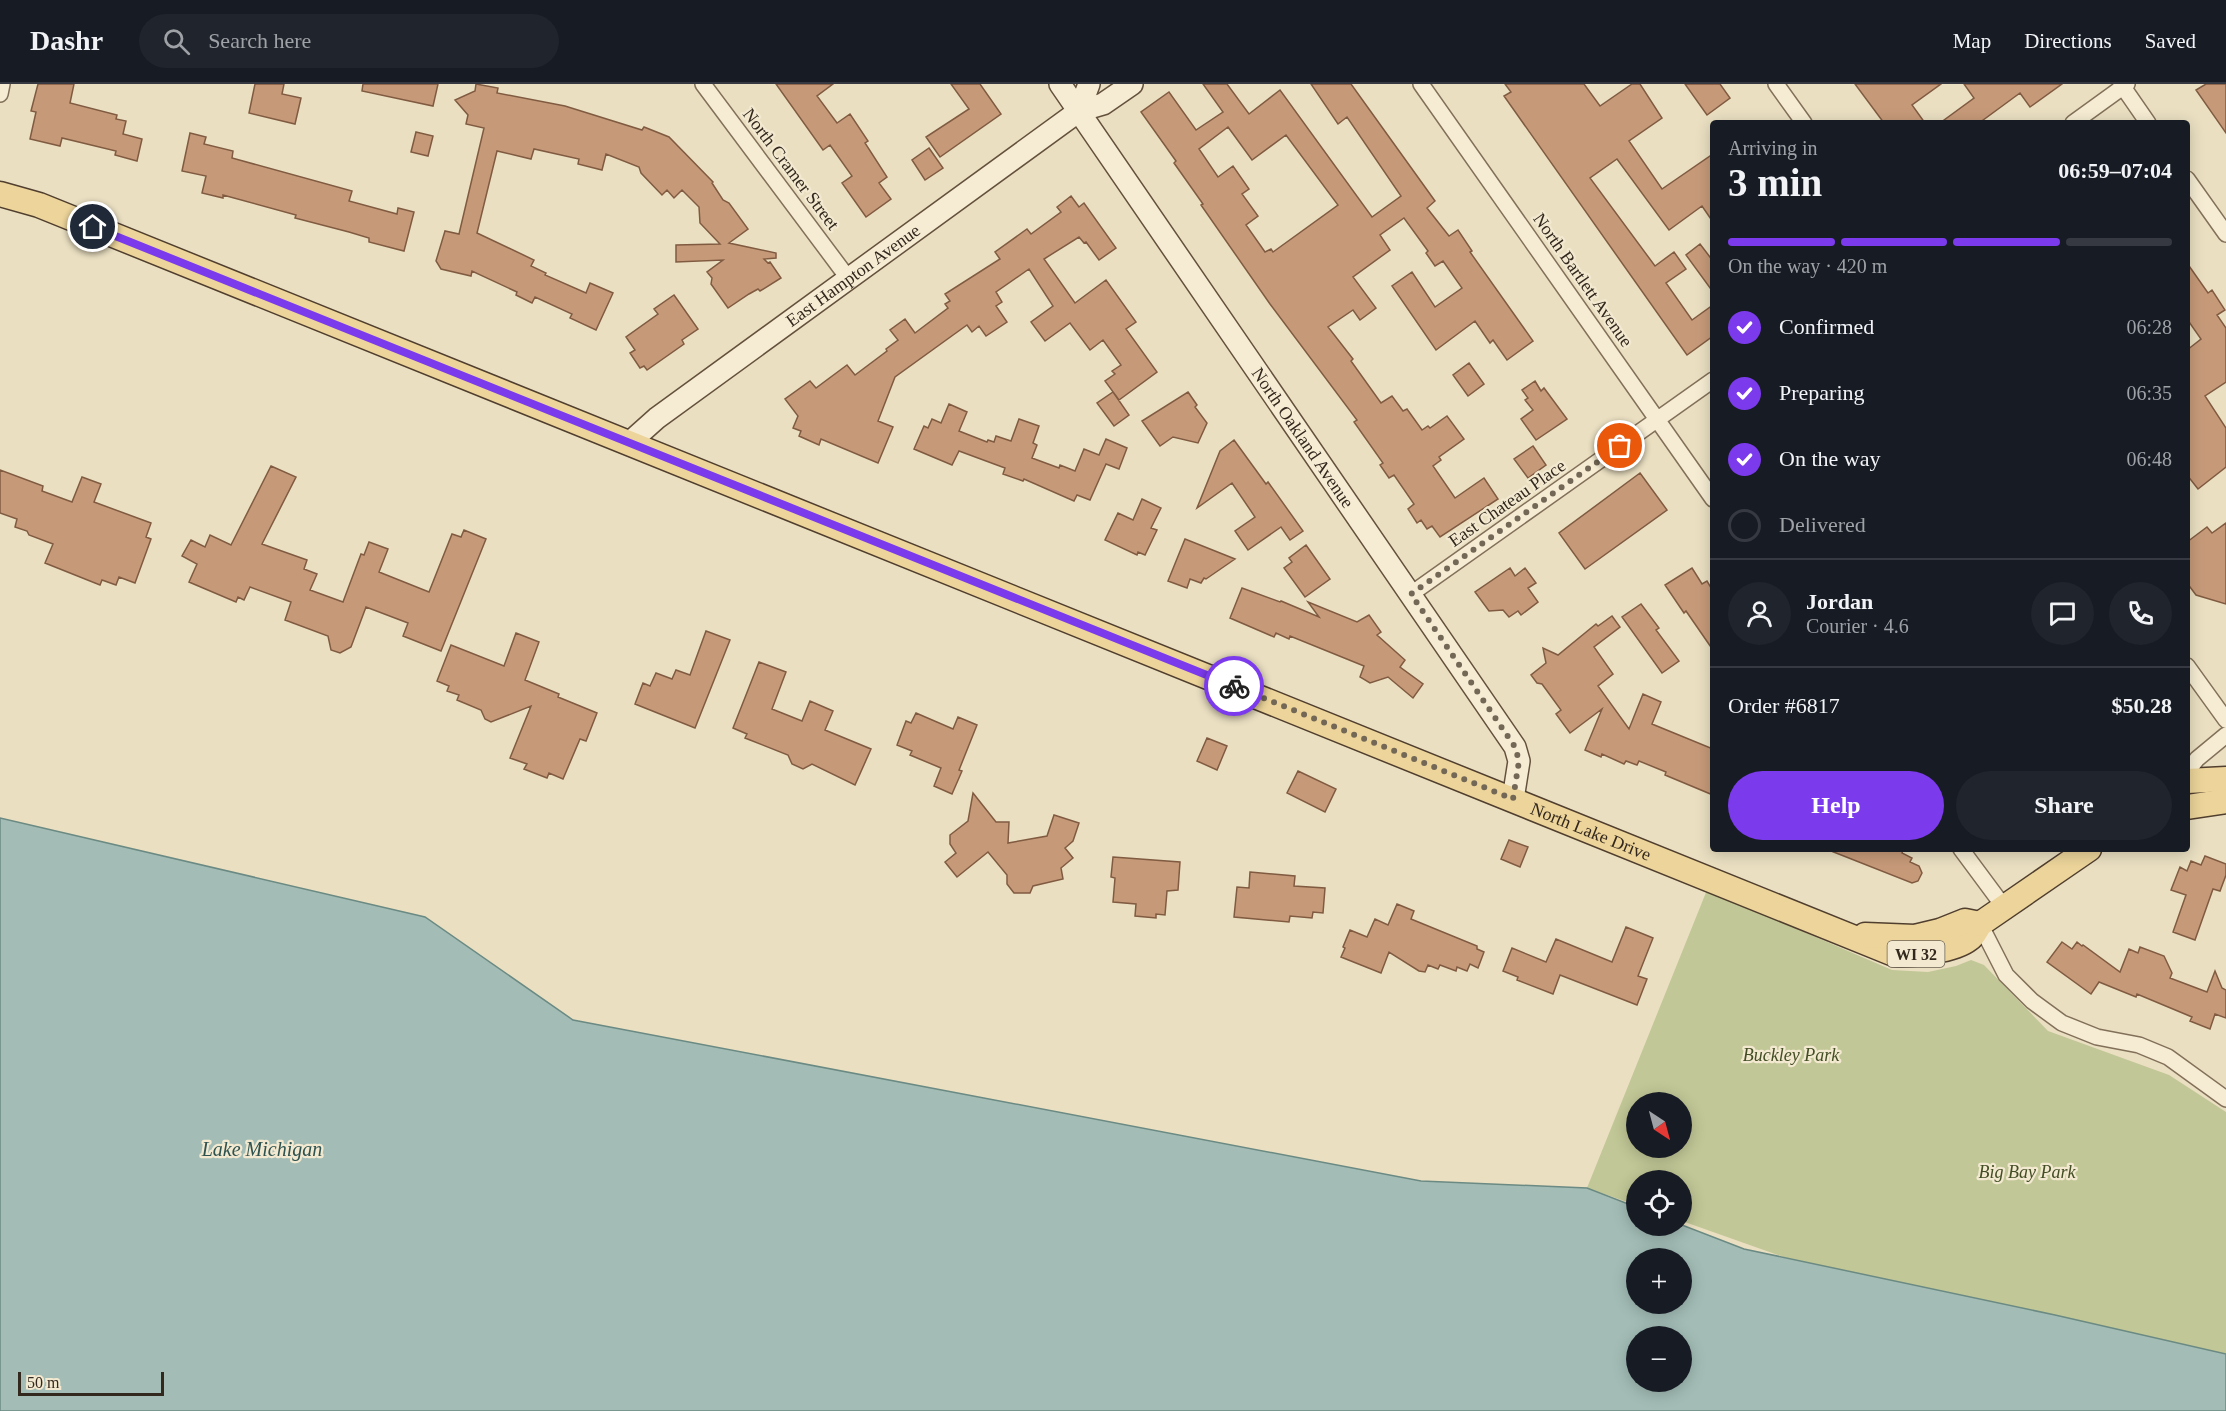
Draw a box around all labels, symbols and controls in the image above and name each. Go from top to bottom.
search box [139,14,559,68]
text: Dashr [30,25,103,56]
icon: search [160,25,193,58]
text: Search here [208,28,311,53]
text: Map [1953,29,1991,53]
text: Directions [2024,29,2112,53]
text: Saved [2145,29,2196,53]
street label: North Cramer Street [739,104,843,234]
text: Arriving in [1728,137,1817,159]
text: 06:59–07:04 [2058,158,2172,183]
text: 3 min [1728,161,1822,204]
pin [67,201,118,252]
street label: North Bartlett Avenue [1529,209,1637,351]
icon: home [76,210,109,243]
street label: East Hampton Avenue [782,220,924,331]
text: On the way · 420 m [1728,255,1887,277]
icon: check [1728,311,1761,344]
text: Confirmed [1779,314,1874,339]
text: 06:28 [2126,316,2172,338]
street label: North Oakland Avenue [1248,364,1358,512]
icon: check [1728,377,1761,410]
text: Preparing [1779,380,1865,405]
text: 06:35 [2126,382,2172,404]
pin [1594,420,1645,471]
icon: bag [1603,429,1636,462]
icon: check [1728,443,1761,476]
text: On the way [1779,446,1880,471]
text: 06:48 [2126,448,2172,470]
street label: East Chateau Place [1445,455,1569,551]
text: Delivered [1779,512,1866,537]
button: person [1728,582,1791,645]
button: chat [2031,582,2094,645]
button: phone [2109,582,2172,645]
text: Jordan [1806,589,1873,614]
text: Courier · 4.6 [1806,615,1909,637]
courier [1204,656,1264,716]
icon: bike [1218,670,1251,703]
text: Order #6817 [1728,693,1840,718]
text: $50.28 [2112,693,2172,718]
button: Help [1728,771,1944,840]
button: Share [1956,771,2172,840]
street label: North Lake Drive [1528,798,1654,865]
road number: WI 32 [1888,941,1944,967]
park label: Buckley Park [1743,1045,1840,1065]
north arrow [1626,1092,1692,1158]
map controls [1626,1092,1692,1392]
water label: Lake Michigan [201,1138,322,1161]
park label: Big Bay Park [1979,1162,2076,1182]
button: locate [1626,1170,1692,1236]
button: + [1626,1248,1692,1314]
button: − [1626,1326,1692,1392]
scale bar [18,1369,164,1396]
text: 50 m [27,1374,59,1391]

